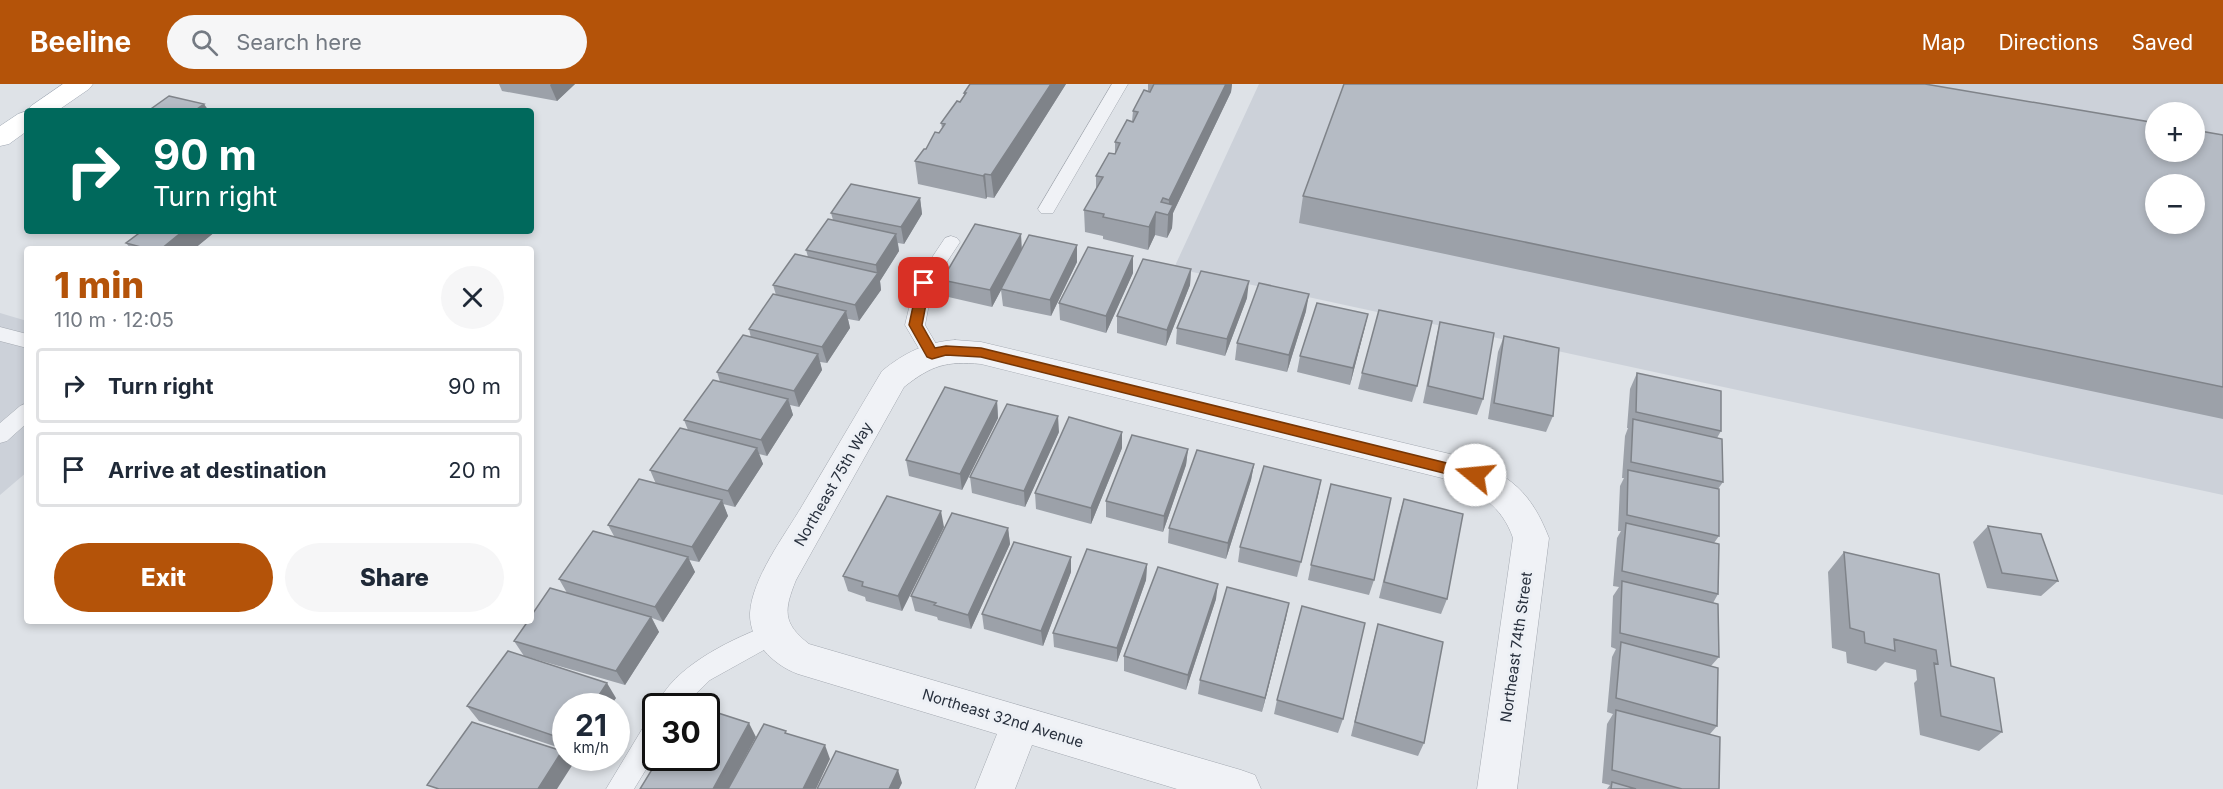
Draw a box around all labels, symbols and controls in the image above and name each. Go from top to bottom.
search box [167,15,587,69]
text: Beeline [30,25,131,59]
icon: search [188,26,221,59]
text: Search here [236,29,362,55]
text: Map [1922,30,1965,55]
text: Directions [1998,30,2099,55]
text: Saved [2132,30,2193,55]
map controls [2145,102,2205,234]
button: + [2145,102,2205,162]
text: 90 m [153,129,257,180]
icon: right [54,132,132,210]
button: − [2145,174,2205,234]
text: Turn right [153,180,277,213]
pin [898,257,949,308]
text: 1 min [54,263,144,307]
button: close [441,266,504,329]
icon: arrive [907,266,940,299]
text: 110 m · 12:05 [54,308,174,332]
icon: right [57,369,90,402]
text: Turn right [108,373,214,399]
text: 90 m [448,373,501,399]
street label: Northeast 75th Way [790,418,877,550]
position arrow [1443,443,1507,507]
icon: arrive [57,453,90,486]
text: Arrive at destination [108,457,327,483]
text: 20 m [448,457,501,483]
button: Exit [54,543,273,612]
button: Share [285,543,504,612]
street label: Northeast 74th Street [1496,570,1536,724]
street label: Northeast 32nd Avenue [920,684,1086,752]
speed limit sign: 30 [642,693,720,771]
text: 21 [575,707,607,743]
text: km/h [573,738,609,757]

